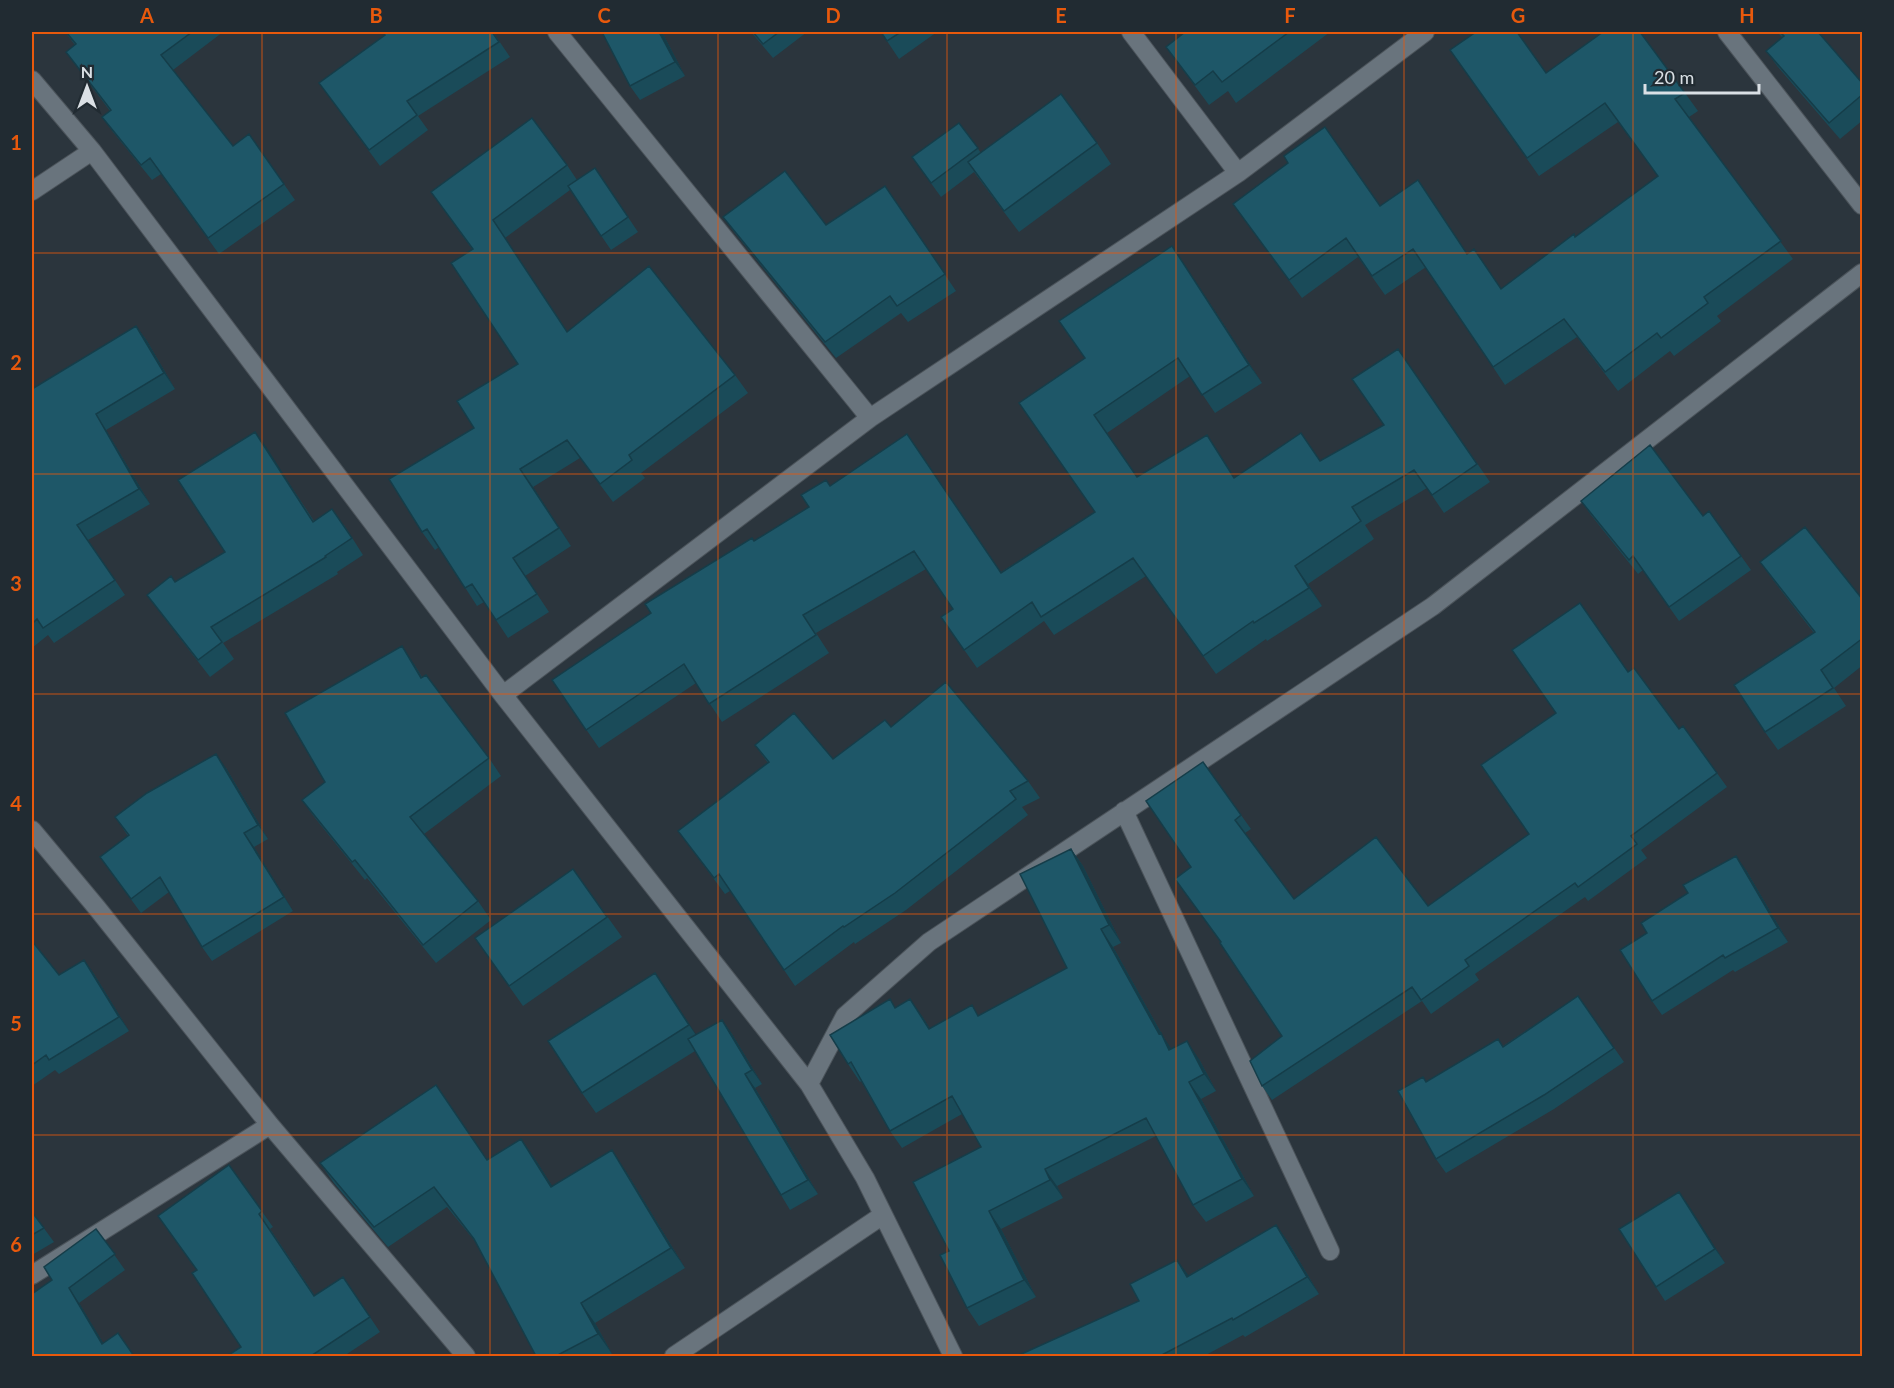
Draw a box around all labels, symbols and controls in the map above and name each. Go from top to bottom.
text: A [139,3,154,27]
text: B [369,3,383,27]
text: C [597,3,611,27]
text: D [825,3,841,27]
text: E [1055,3,1067,27]
text: F [1284,3,1296,27]
text: G [1511,3,1525,27]
text: H [1739,3,1755,27]
north arrow [57,57,117,117]
scale bar [1645,57,1759,95]
text: N [81,62,93,81]
text: 20 m [1654,66,1694,88]
text: 1 [10,130,22,154]
text: 2 [10,350,22,374]
text: 3 [10,571,22,595]
text: 4 [10,791,22,815]
text: 5 [10,1011,22,1035]
text: 6 [10,1232,22,1256]

